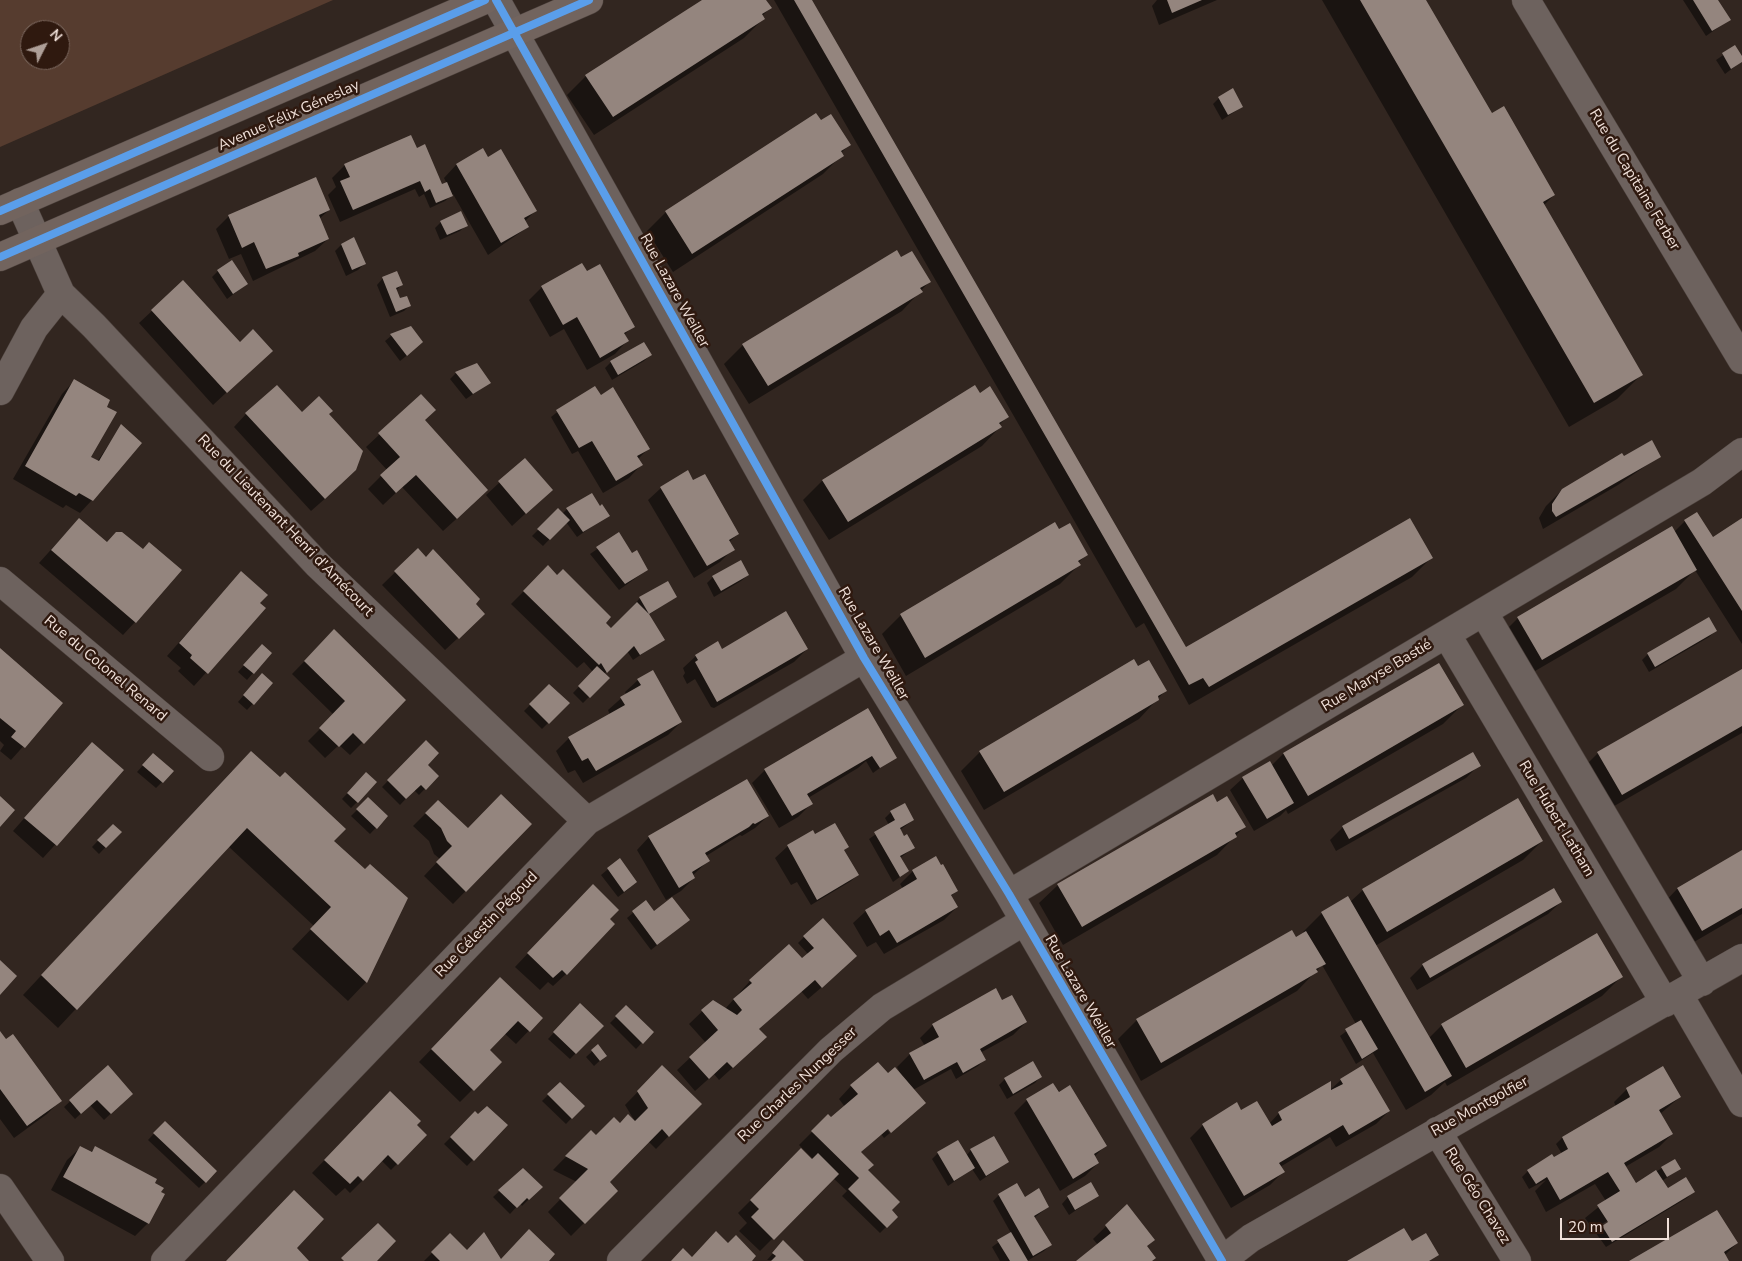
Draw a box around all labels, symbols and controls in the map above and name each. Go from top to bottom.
north arrow [20,20,70,70]
text: N [45,25,67,46]
street label: Avenue Félix Géneslay [215,77,363,155]
street label: Rue du Capitaine Ferber [1585,106,1683,254]
street label: Rue Lazare Weiller [635,231,713,351]
street label: Rue du Lieutenant Henri d'Amécourt [193,431,377,621]
street label: Rue Lazare Weiller [833,584,913,704]
street label: Rue du Colonel Renard [40,612,170,726]
street label: Rue Maryse Bastié [1319,636,1435,716]
street label: Rue Hubert Latham [1514,758,1598,880]
street label: Rue Célestin Pégoud [432,868,542,982]
street label: Rue Lazare Weiller [1040,932,1120,1052]
street label: Rue Charles Nungesser [735,1024,861,1146]
street label: Rue Montgolfier [1428,1073,1532,1141]
street label: Rue Géo Chavez [1440,1144,1514,1248]
scale bar [1562,1208,1671,1240]
text: 20 m [1568,1217,1603,1237]

